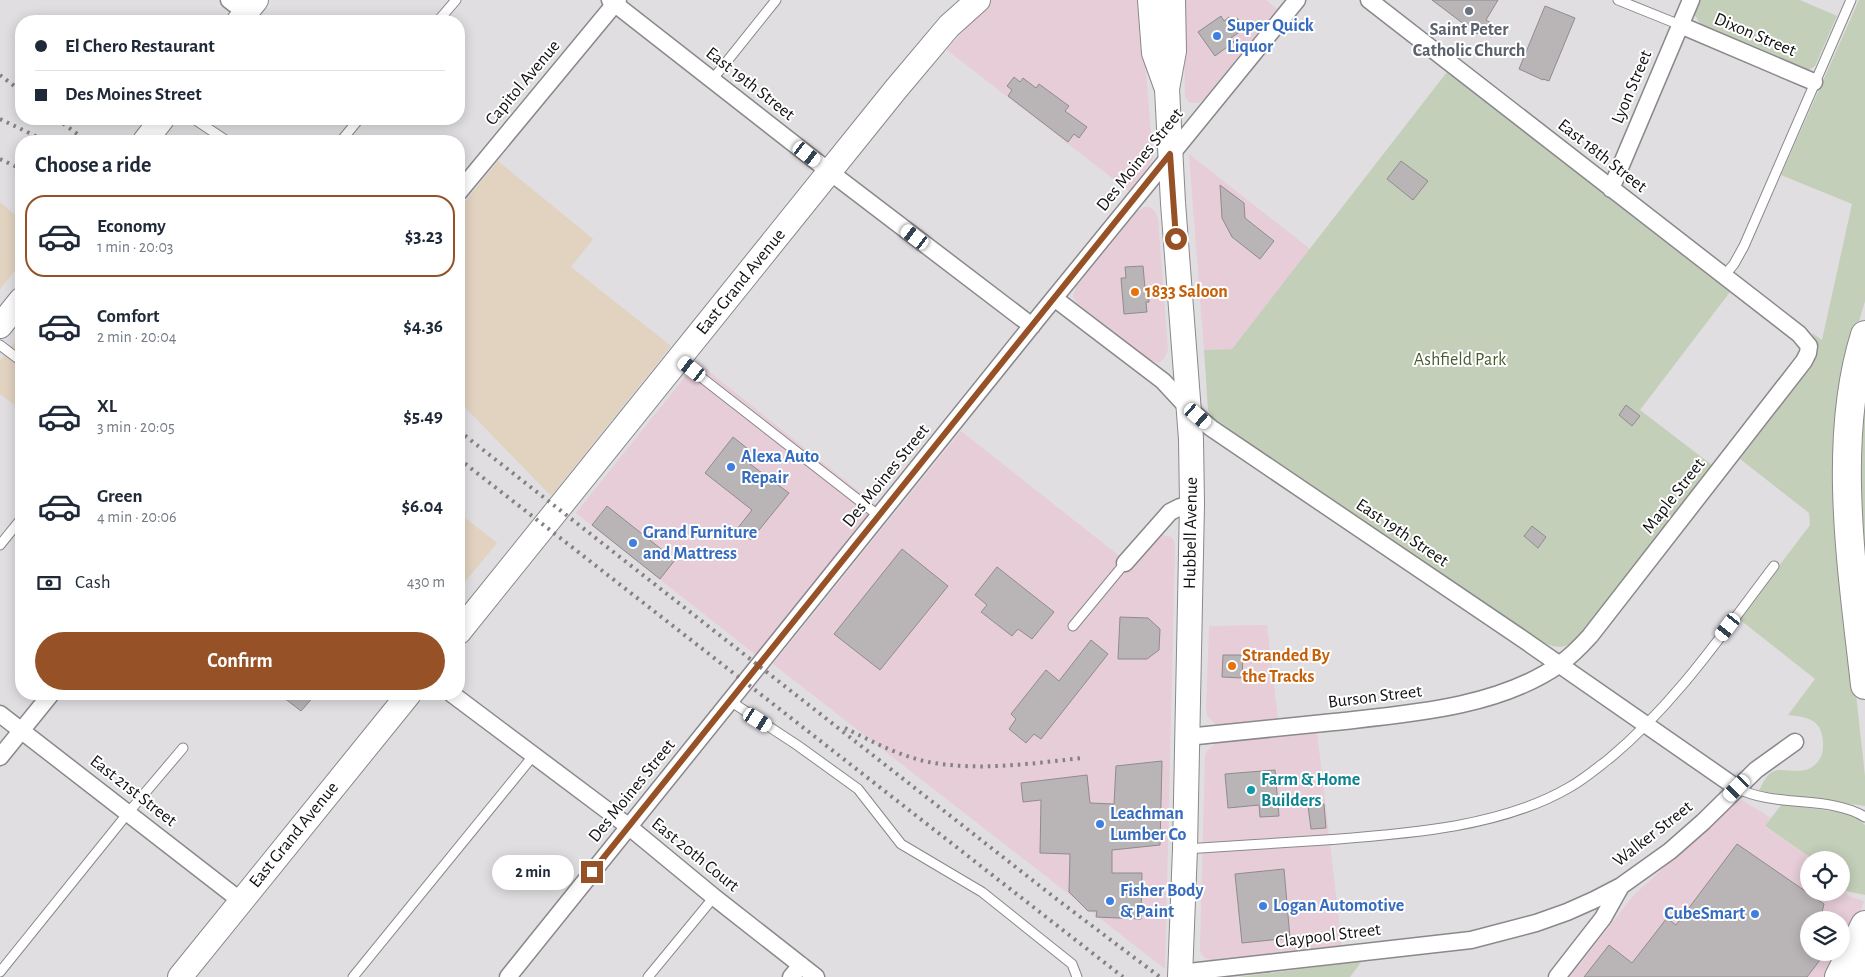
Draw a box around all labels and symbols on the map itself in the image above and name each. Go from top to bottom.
marker: Saint Peter Catholic Church [1463,5,1475,17]
street label: Dixon Street [1712,10,1799,60]
place label: Super Quick Liquor [1227,17,1314,56]
place label: Saint Peter Catholic Church [1413,21,1525,60]
marker: Super Quick Liquor [1211,30,1223,42]
street label: Capitol Avenue [482,37,564,129]
street label: East 19th Street [702,44,798,124]
street label: Lyon Street [1609,47,1656,126]
street label: Des Moines Street [1093,105,1187,215]
street label: East 18th Street [1554,116,1650,196]
car [790,139,823,169]
car [898,222,931,252]
street label: East Grand Avenue [693,226,789,338]
route start [1165,228,1187,250]
place label: 1833 Saloon [1145,283,1228,301]
marker: 1833 Saloon [1129,286,1141,298]
park label: Ashfield Park [1414,351,1507,369]
car [675,354,708,384]
car [1181,400,1214,432]
street label: Des Moines Street [839,421,933,531]
place label: Alexa Auto Repair [741,448,819,487]
street label: Maple Street [1639,455,1709,537]
marker: Alexa Auto Repair [725,461,737,473]
street label: Hubbell Avenue [1181,477,1201,589]
street label: East 19th Street [1353,496,1452,571]
place label: Grand Furniture and Mattress [643,524,757,563]
marker: Grand Furniture and Mattress [627,537,639,549]
car [1712,611,1743,643]
place label: Stranded By the Tracks [1242,647,1331,686]
marker: Stranded By the Tracks [1226,660,1238,672]
street label: Burson Street [1327,682,1423,712]
car [741,706,774,734]
street label: Des Moines Street [585,736,679,846]
street label: East 21st Street [86,752,180,830]
place label: Farm & Home Builders [1261,771,1360,810]
car [1721,772,1752,804]
street label: East Grand Avenue [246,779,342,891]
marker: Farm & Home Builders [1245,784,1257,796]
street label: Walker Street [1610,797,1696,870]
place label: Leachman Lumber Co [1110,805,1187,844]
street label: East 20th Court [648,815,742,896]
marker: Leachman Lumber Co [1094,818,1106,830]
callout: 2 min [492,854,574,890]
route end [581,861,603,883]
place label: Fisher Body & Paint [1120,882,1205,921]
marker: Fisher Body & Paint [1104,895,1116,907]
place label: Logan Automotive [1273,897,1404,915]
marker: Logan Automotive [1257,900,1269,912]
place label: CubeSmart [1664,905,1745,923]
marker: CubeSmart [1749,908,1761,920]
street label: Claypool Street [1274,921,1382,951]

